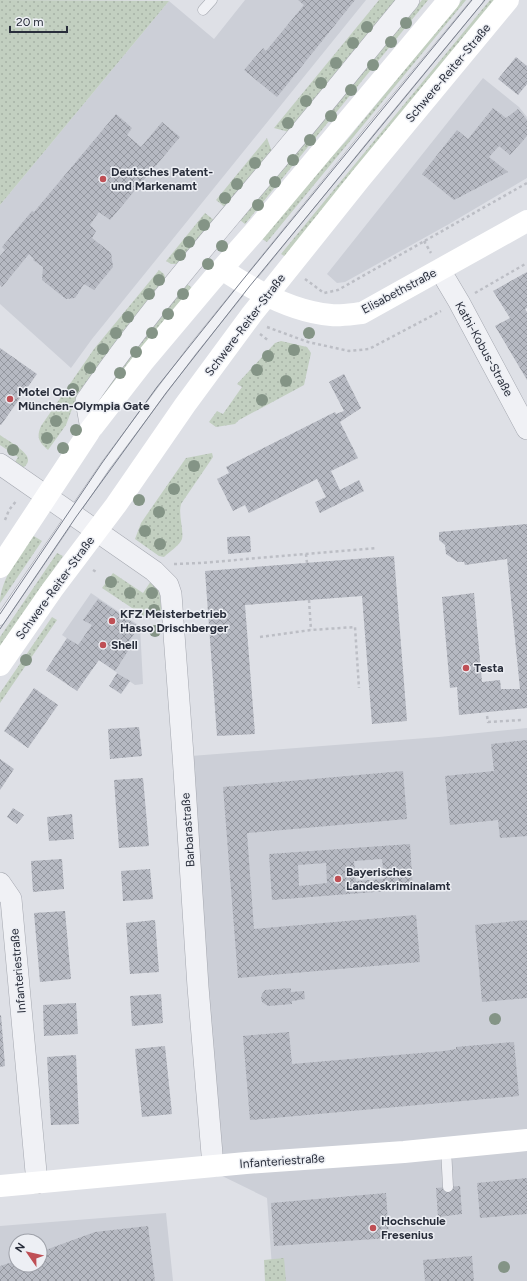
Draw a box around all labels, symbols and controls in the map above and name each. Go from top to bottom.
scale bar [10,8,67,34]
text: 20 m [16,15,44,29]
street label: Schwere-Reiter-Straße [403,21,494,125]
place label: Deutsches Patent- und Markenamt [111,165,213,193]
marker: Deutsches Patent- und Markenamt [98,174,108,184]
street label: Elisabethstraße [359,265,439,317]
street label: Schwere-Reiter-Straße [202,271,288,379]
street label: Kathi-Kobus-Straße [452,299,516,399]
place label: Motel One München-Olympia Gate [18,385,150,413]
marker: Motel One München-Olympia Gate [5,394,15,404]
street label: Schwere-Reiter-Straße [13,533,97,642]
place label: KFZ Meisterbetrieb Hasso Drischberger [120,607,229,635]
marker: KFZ Meisterbetrieb Hasso Drischberger [107,616,117,626]
place label: Shell [111,638,138,652]
marker: Shell [98,640,108,650]
place label: Testa [474,661,504,675]
marker: Testa [461,663,471,673]
street label: Barbarastraße [178,792,198,868]
place label: Bayerisches Landeskriminalamt [346,865,451,893]
marker: Bayerisches Landeskriminalamt [333,874,343,884]
street label: Infanteriestraße [7,927,29,1014]
street label: Infanteriestraße [239,1151,325,1171]
place label: Hochschule Fresenius [381,1214,446,1242]
marker: Hochschule Fresenius [368,1223,378,1233]
north arrow [8,1233,48,1273]
text: N [12,1241,28,1255]

